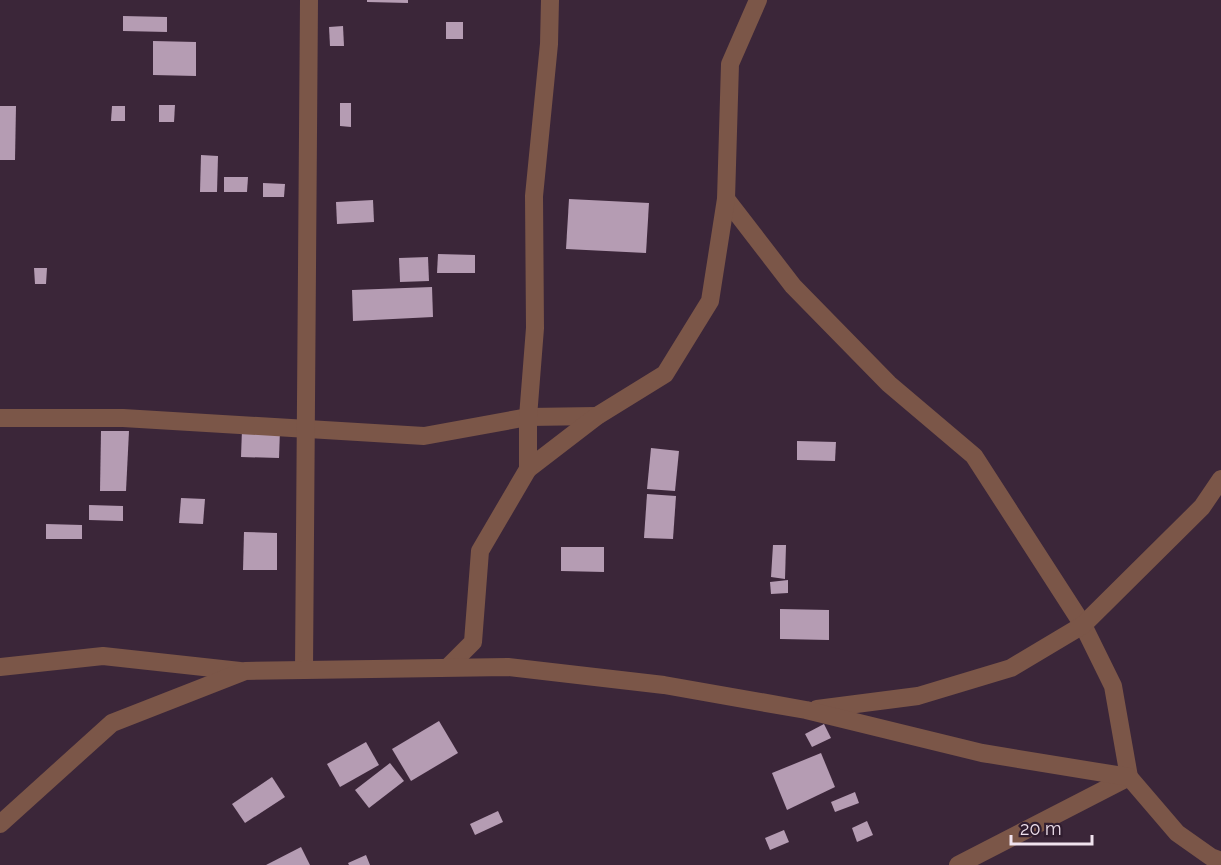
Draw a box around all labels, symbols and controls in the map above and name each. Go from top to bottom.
scale bar [1011,808,1092,846]
text: 20 m [1020,818,1062,839]

